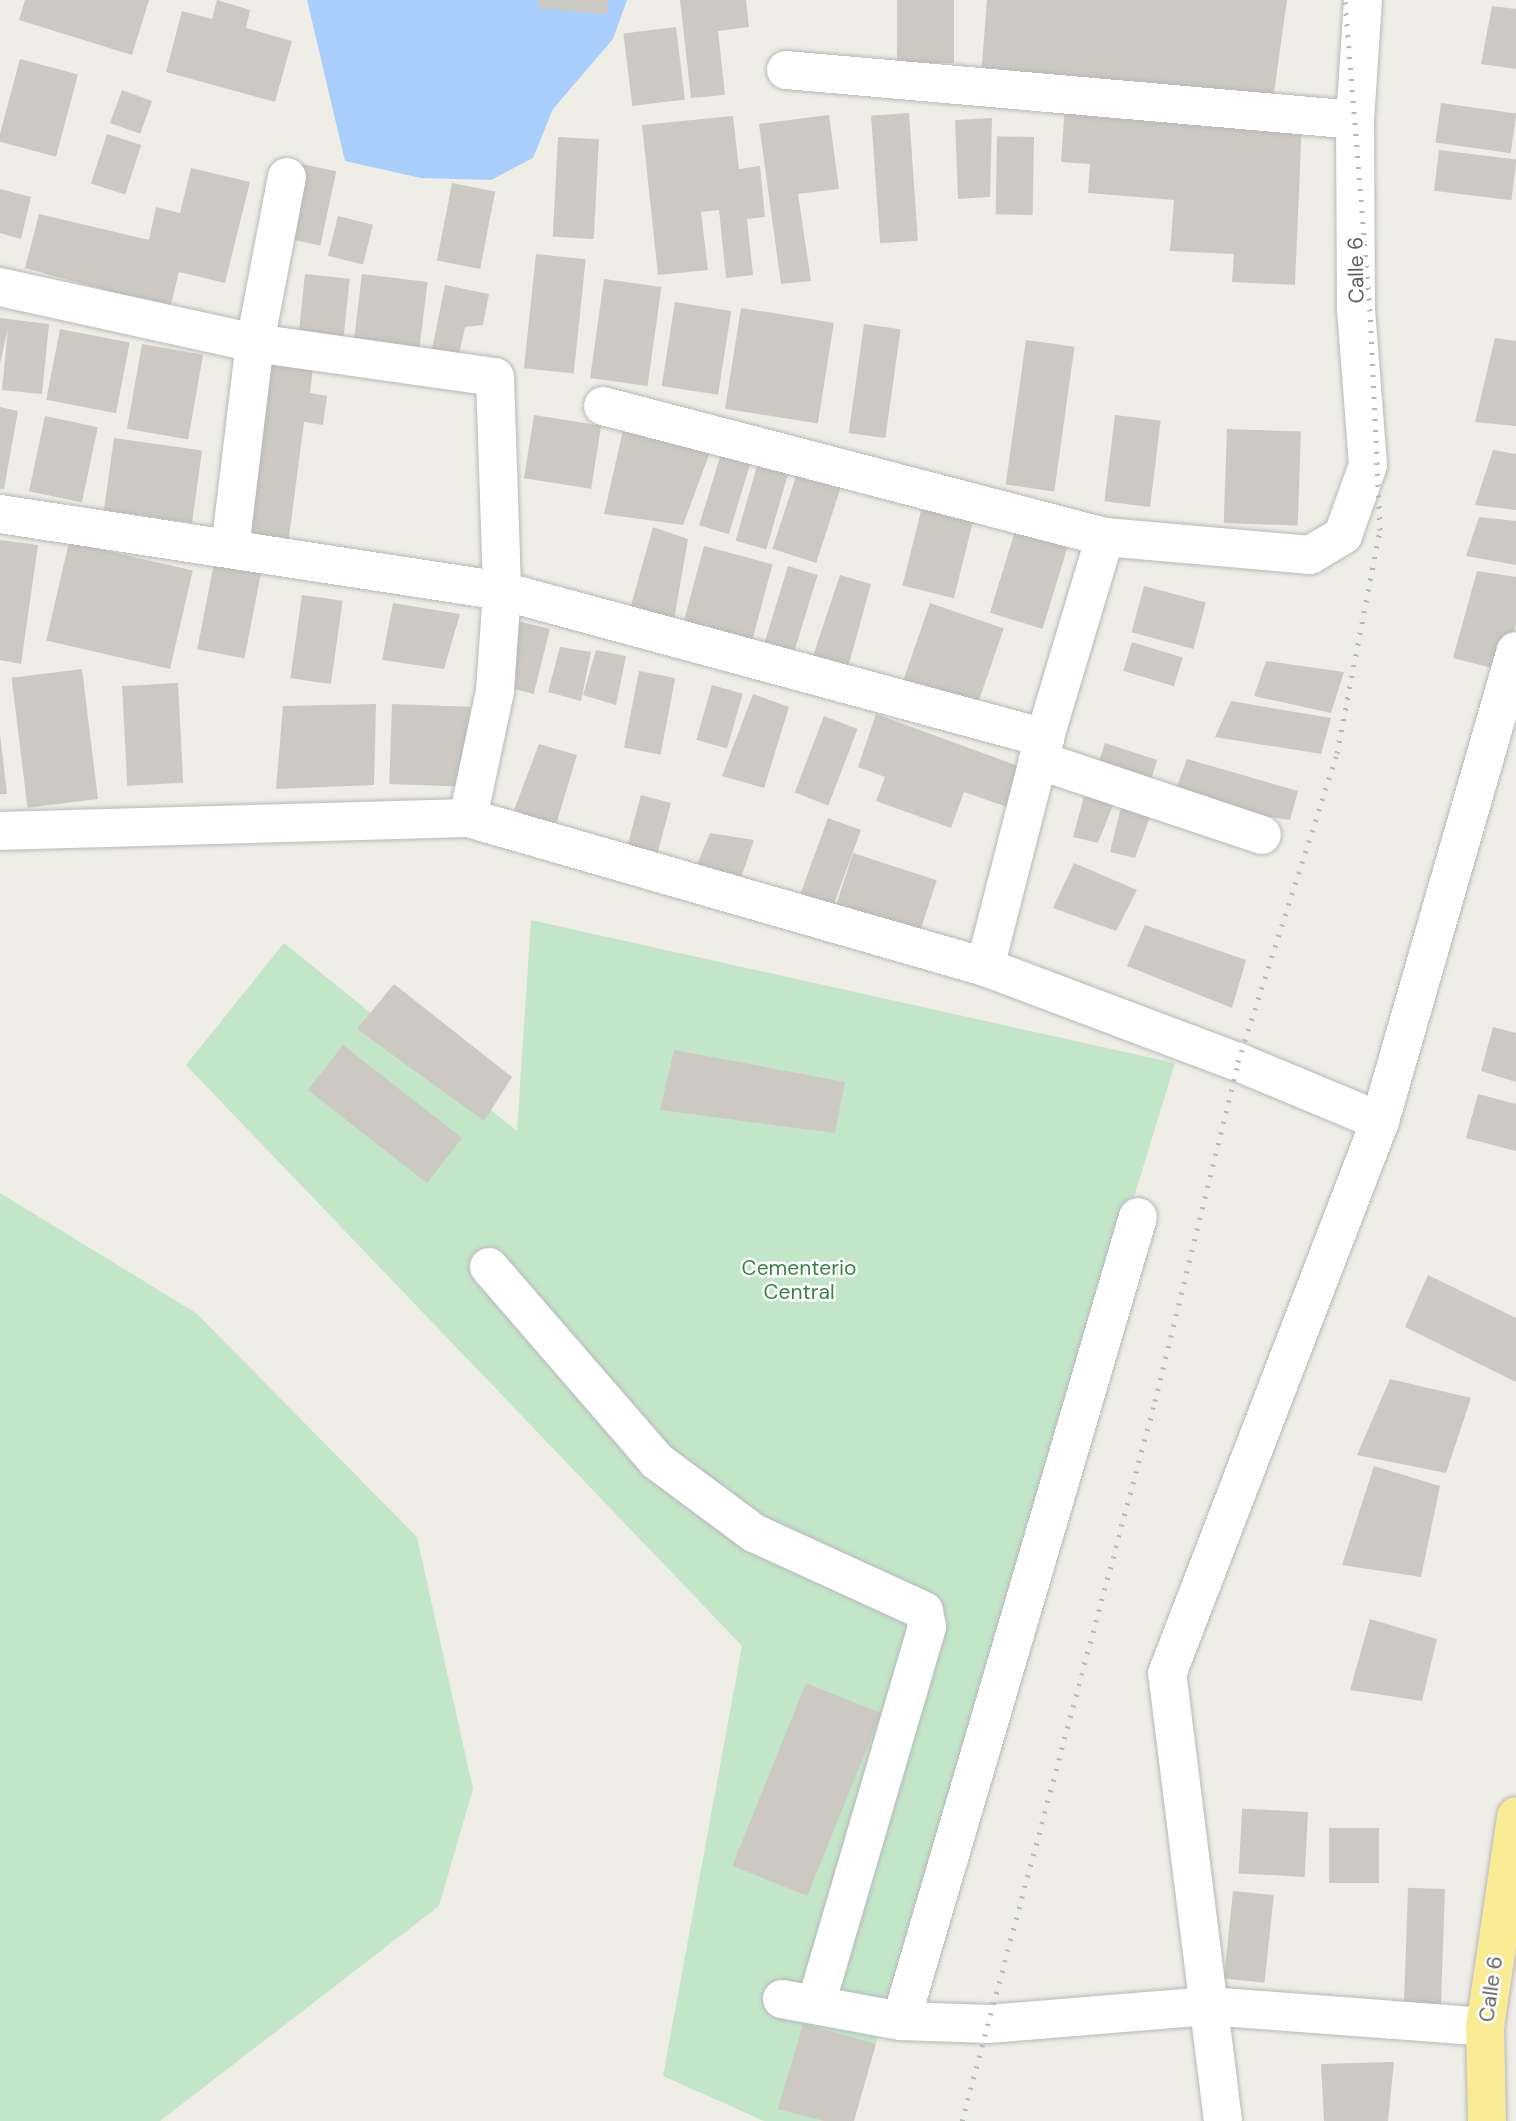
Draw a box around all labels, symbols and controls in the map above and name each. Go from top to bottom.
street label: Calle 6 [1343,237,1369,303]
park label: Cementerio Central [742,1255,856,1305]
street label: Calle 6 [1474,1954,1508,2024]

